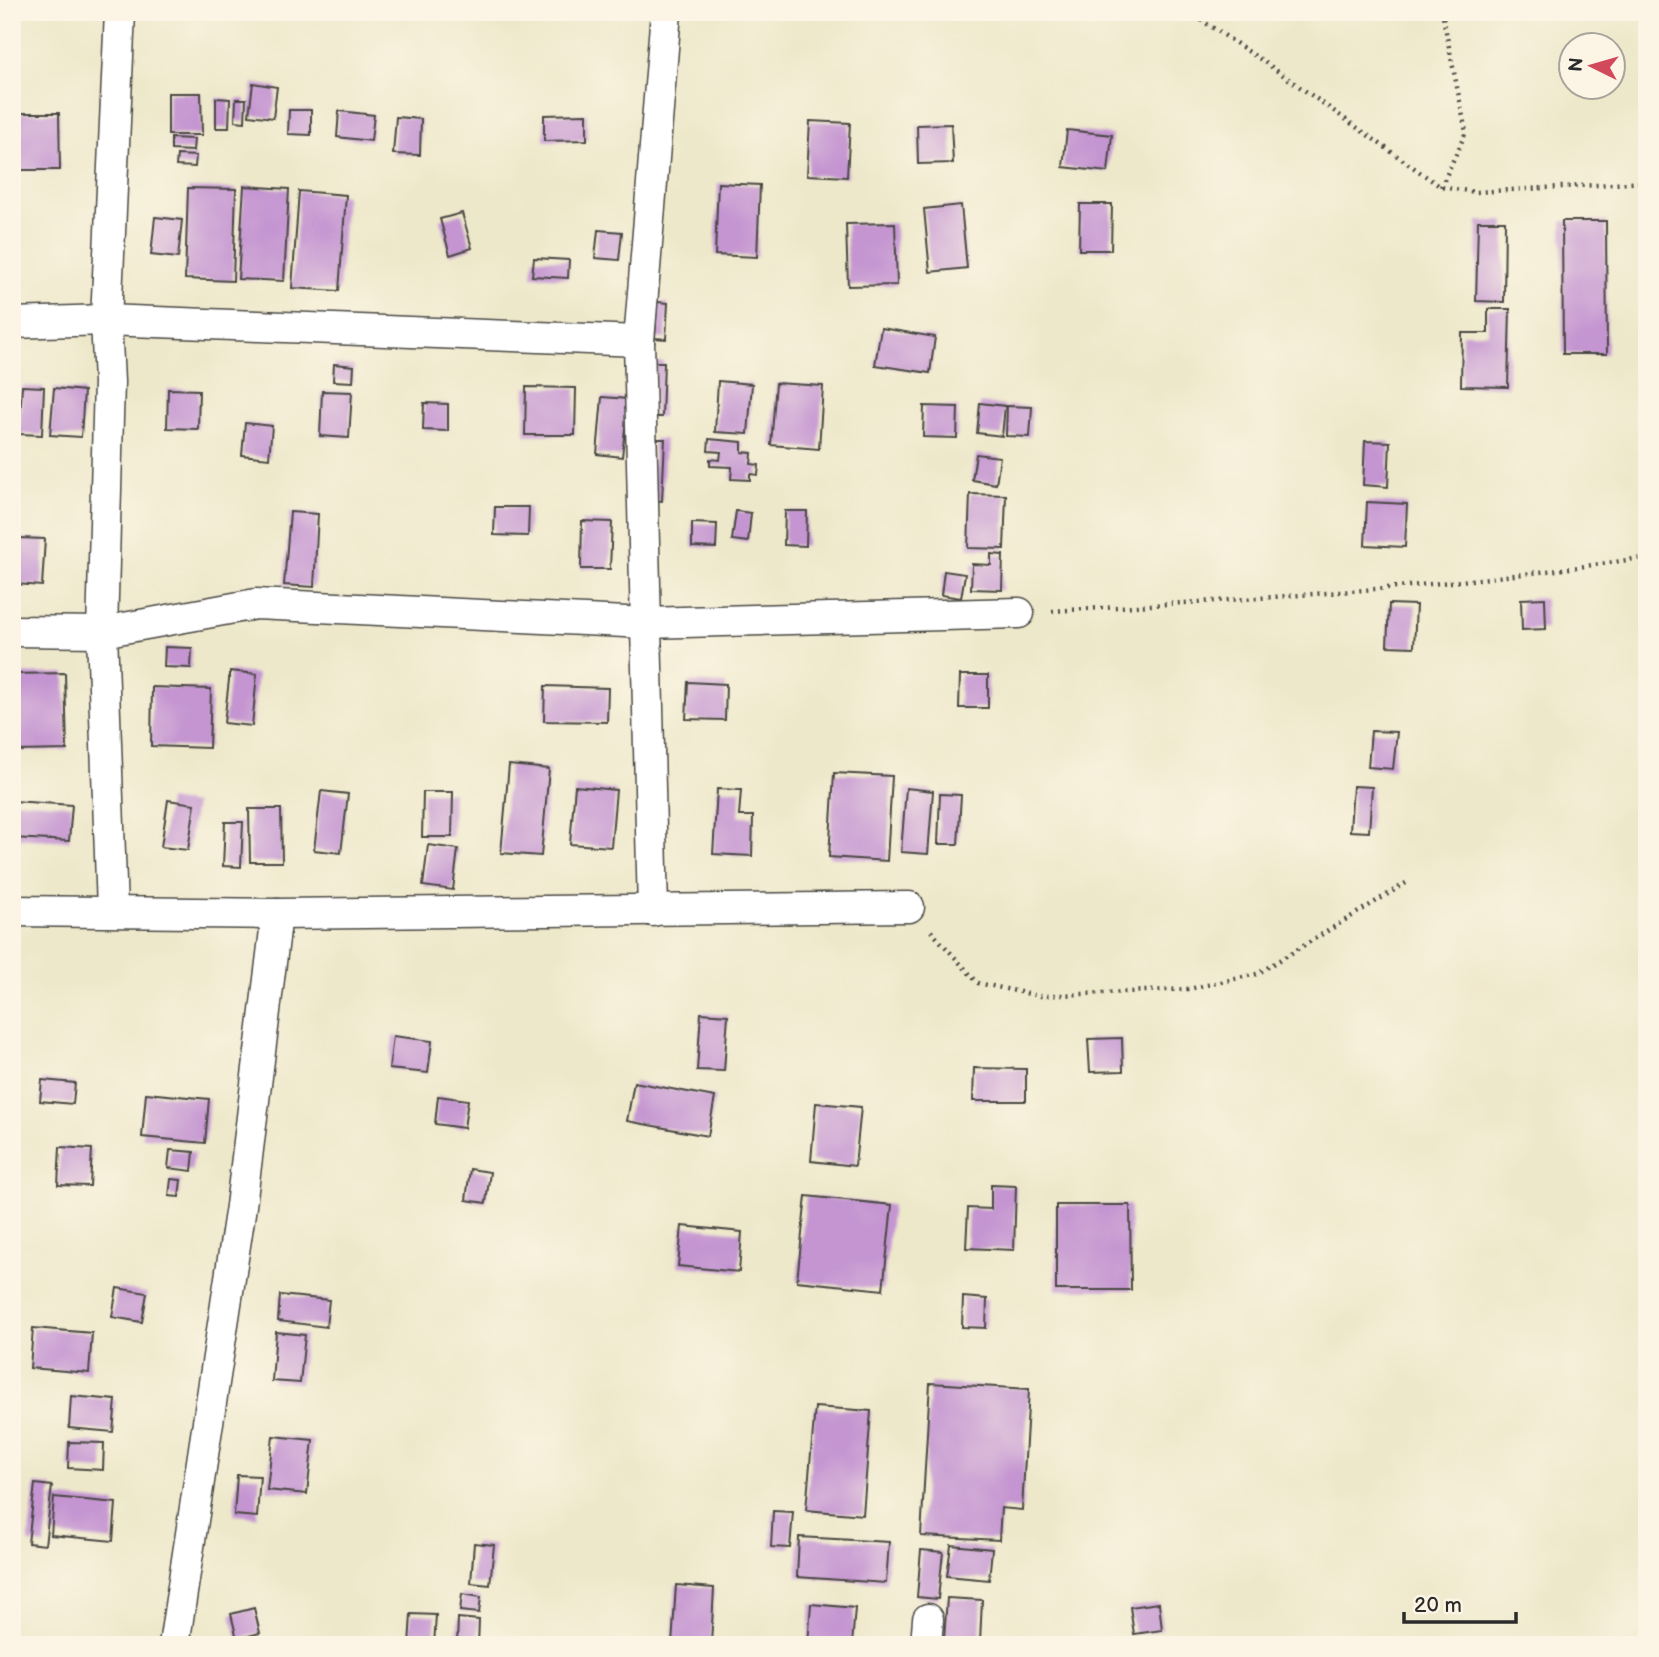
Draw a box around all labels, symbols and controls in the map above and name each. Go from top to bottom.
north arrow [1558,32,1628,102]
text: N [1564,57,1589,73]
scale bar [1404,1580,1516,1624]
text: 20 m [1414,1593,1462,1618]

